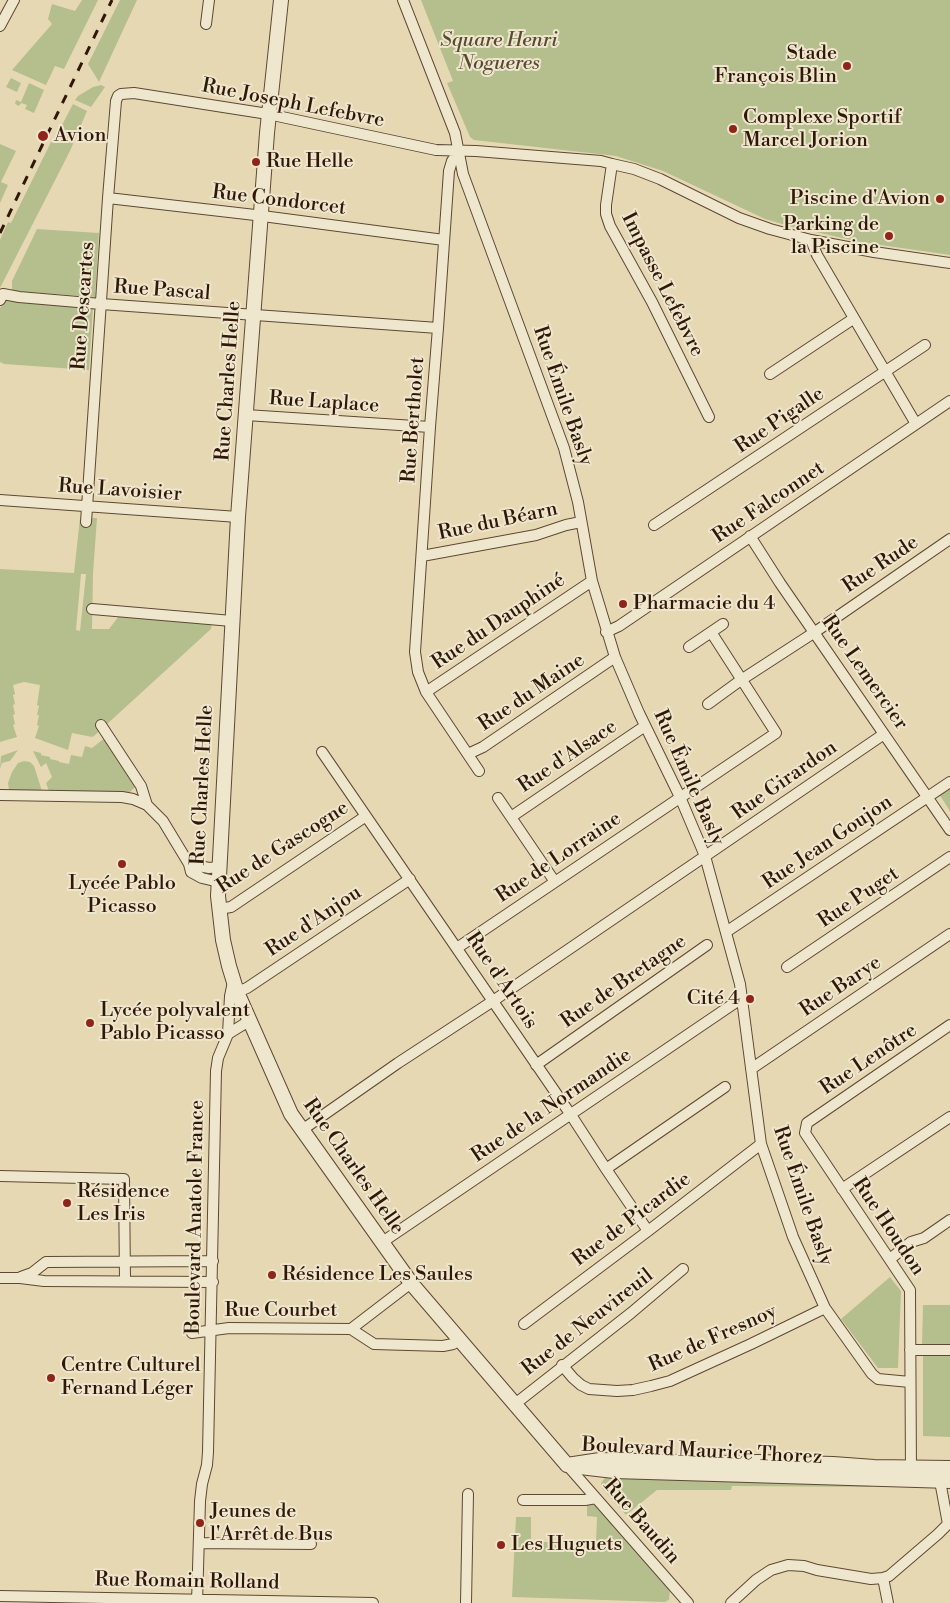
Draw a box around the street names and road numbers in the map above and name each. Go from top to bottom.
street label: Rue Joseph Lefebvre [200,75,386,133]
street label: Rue Condorcet [211,181,347,221]
street label: Impasse Lefebvre [615,209,709,361]
street label: Rue Descartes [68,241,100,371]
street label: Rue Pascal [113,276,211,306]
street label: Rue Charles Helle [211,300,247,462]
street label: Rue Émile Basly [527,323,597,469]
street label: Rue Bertholet [398,356,430,484]
street label: Rue Pigalle [731,382,829,460]
street label: Rue Laplace [268,387,380,419]
street label: Rue Falconnet [709,457,829,549]
street label: Rue Lavoisier [57,475,183,507]
street label: Rue du Béarn [436,498,560,546]
street label: Rue Rude [839,531,923,599]
street label: Rue du Dauphiné [428,569,570,675]
street label: Rue Lemercier [816,611,912,735]
street label: Rue du Maine [474,649,590,737]
street label: Rue Charles Helle [187,704,219,866]
street label: Rue Émile Basly [647,706,729,850]
street label: Rue d'Alsace [514,715,622,799]
street label: Rue Girardon [728,736,842,826]
street label: Rue Jean Goujon [759,791,897,895]
street label: Rue de Gascogne [213,796,353,900]
street label: Rue de Lorraine [492,807,626,909]
street label: Rue Puget [814,862,904,934]
street label: Rue d'Anjou [262,881,366,963]
street label: Rue d'Artois [460,928,542,1034]
street label: Rue de Bretagne [557,930,691,1034]
street label: Rue Barye [796,951,886,1023]
street label: Rue Lenôtre [816,1019,922,1101]
street label: Rue de la Normandie [467,1044,637,1168]
street label: Rue Charles Helle [297,1094,409,1240]
street label: Boulevard Anatole France [182,1100,210,1334]
street label: Rue Émile Basly [767,1123,837,1269]
street label: Rue de Picardie [568,1168,696,1272]
street label: Rue Houdon [847,1174,929,1280]
street label: Rue de Neuvireuil [517,1264,659,1382]
street label: Rue Courbet [225,1299,337,1323]
street label: Rue de Fresnoy [645,1300,781,1378]
street label: Boulevard Maurice Thorez [581,1434,823,1470]
street label: Rue Baudin [598,1475,684,1569]
street label: Rue Romain Rolland [94,1568,280,1596]

